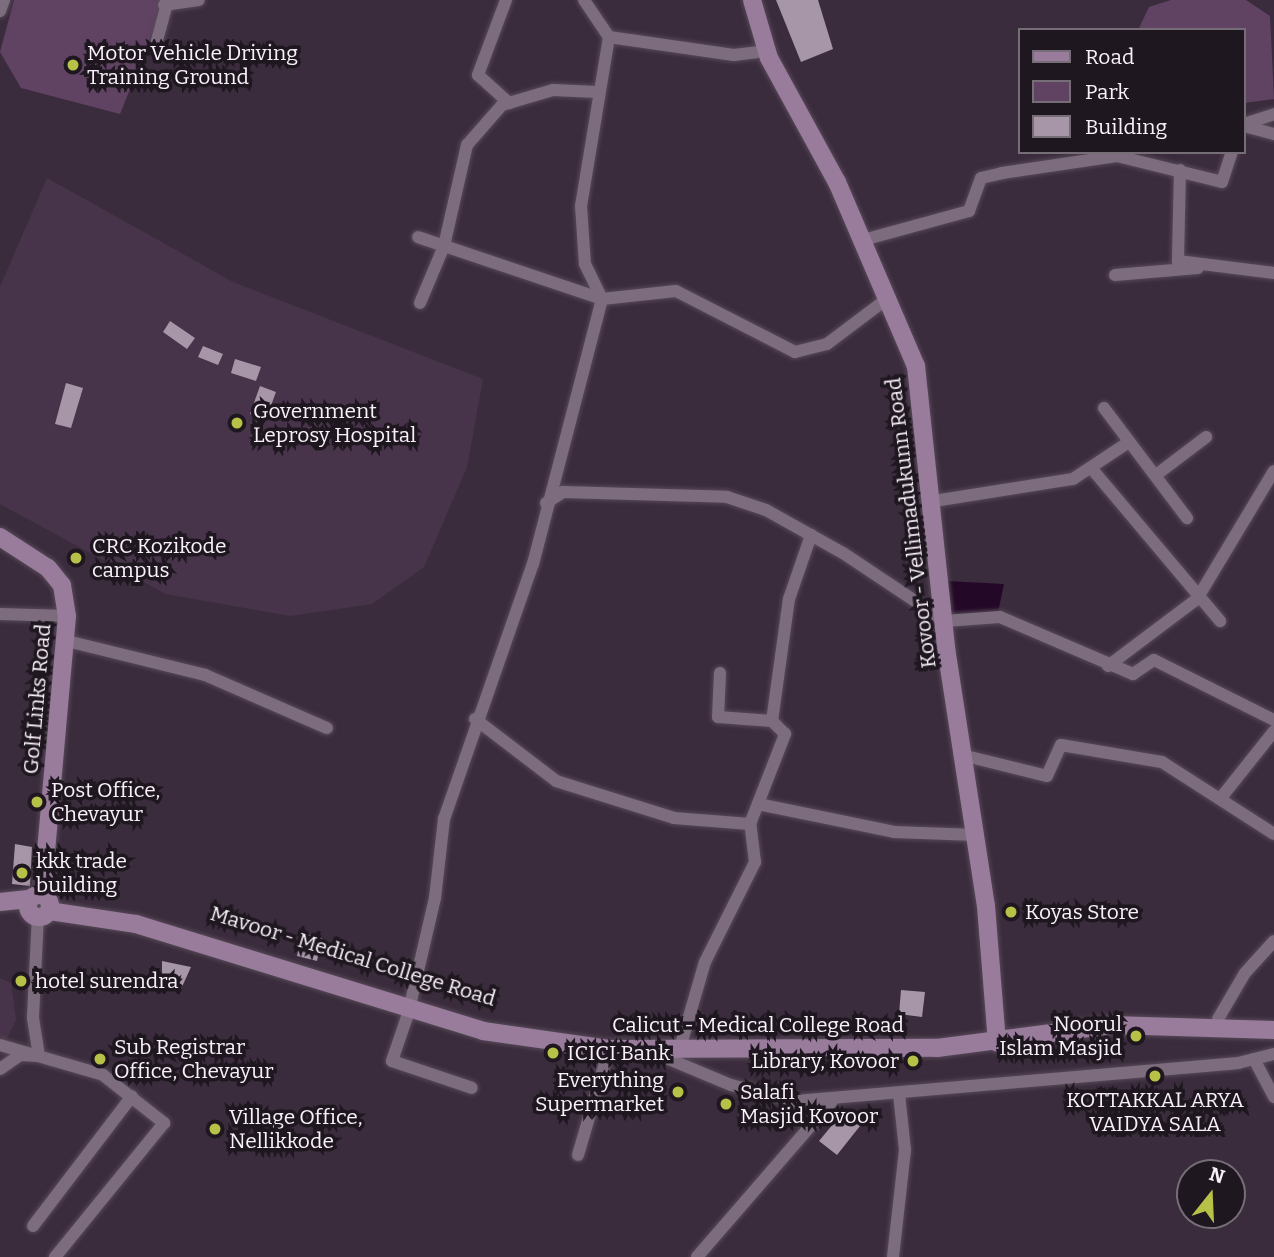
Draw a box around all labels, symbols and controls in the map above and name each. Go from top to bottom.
legend [1018,28,1246,154]
place label: Motor Vehicle Driving Training Ground [87,40,298,90]
text: Road [1085,44,1134,70]
marker: Motor Vehicle Driving Training Ground [65,57,81,73]
text: Park [1085,79,1129,105]
text: Building [1085,114,1167,140]
street label: Kovoor - Vellimadukunn Road [881,376,941,670]
place label: Government Leprosy Hospital [253,398,416,448]
marker: Government Leprosy Hospital [227,413,247,433]
place label: CRC Kozikode campus [92,533,226,583]
marker: CRC Kozikode campus [66,548,86,568]
street label: Golf Links Road [18,623,56,775]
place label: Post Office, Chevayur [51,777,160,827]
marker: Post Office, Chevayur [29,794,45,810]
place label: kkk trade building [36,848,127,898]
marker: kkk trade building [14,865,30,881]
place label: Koyas Store [1025,899,1139,925]
street label: Mavoor - Medical College Road [207,900,499,1012]
marker: Koyas Store [1003,904,1019,920]
place label: hotel surendra [35,968,178,994]
marker: hotel surendra [13,973,29,989]
place label: Noorul Islam Masjid [999,1011,1122,1061]
street label: Calicut - Medical College Road [612,1012,904,1038]
marker: Noorul Islam Masjid [1128,1028,1144,1044]
place label: Sub Registrar Office, Chevayur [114,1034,274,1084]
place label: ICICI Bank [567,1040,670,1066]
marker: ICICI Bank [545,1045,561,1061]
place label: Library, Kovoor [751,1048,899,1074]
marker: Sub Registrar Office, Chevayur [92,1051,108,1067]
marker: Library, Kovoor [905,1053,921,1069]
place label: Everything Supermarket [535,1067,664,1117]
marker: KOTTAKKAL ARYA VAIDYA SALA [1147,1068,1163,1084]
place label: Salafi Masjid Kovoor [740,1079,878,1129]
marker: Everything Supermarket [670,1084,686,1100]
place label: KOTTAKKAL ARYA VAIDYA SALA [1066,1087,1244,1137]
marker: Salafi Masjid Kovoor [718,1096,734,1112]
place label: Village Office, Nellikkode [229,1104,363,1154]
marker: Village Office, Nellikkode [207,1121,223,1137]
north arrow [1176,1159,1246,1229]
text: N [1206,1162,1228,1189]

